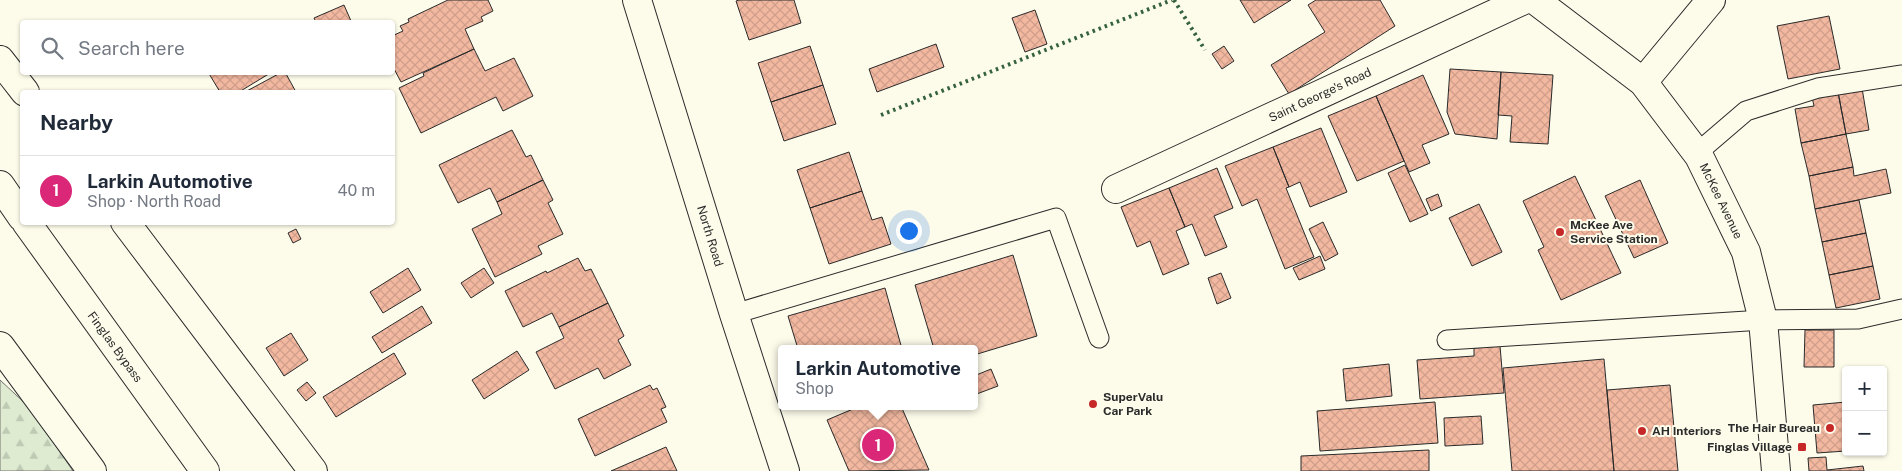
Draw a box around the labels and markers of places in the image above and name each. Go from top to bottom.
place label: McKee Ave Service Station [1570,218,1658,246]
marker: McKee Ave Service Station [1554,226,1566,238]
place label: SuperValu Car Park [1103,390,1163,418]
marker: SuperValu Car Park [1087,398,1099,410]
place label: The Hair Bureau [1728,421,1820,435]
marker: The Hair Bureau [1824,422,1836,434]
place label: AH Interiors [1652,424,1721,438]
marker: AH Interiors [1636,425,1648,437]
pin: 1 [862,426,894,464]
place label: Finglas Village [1707,440,1792,454]
marker: Finglas Village [1796,441,1808,453]

